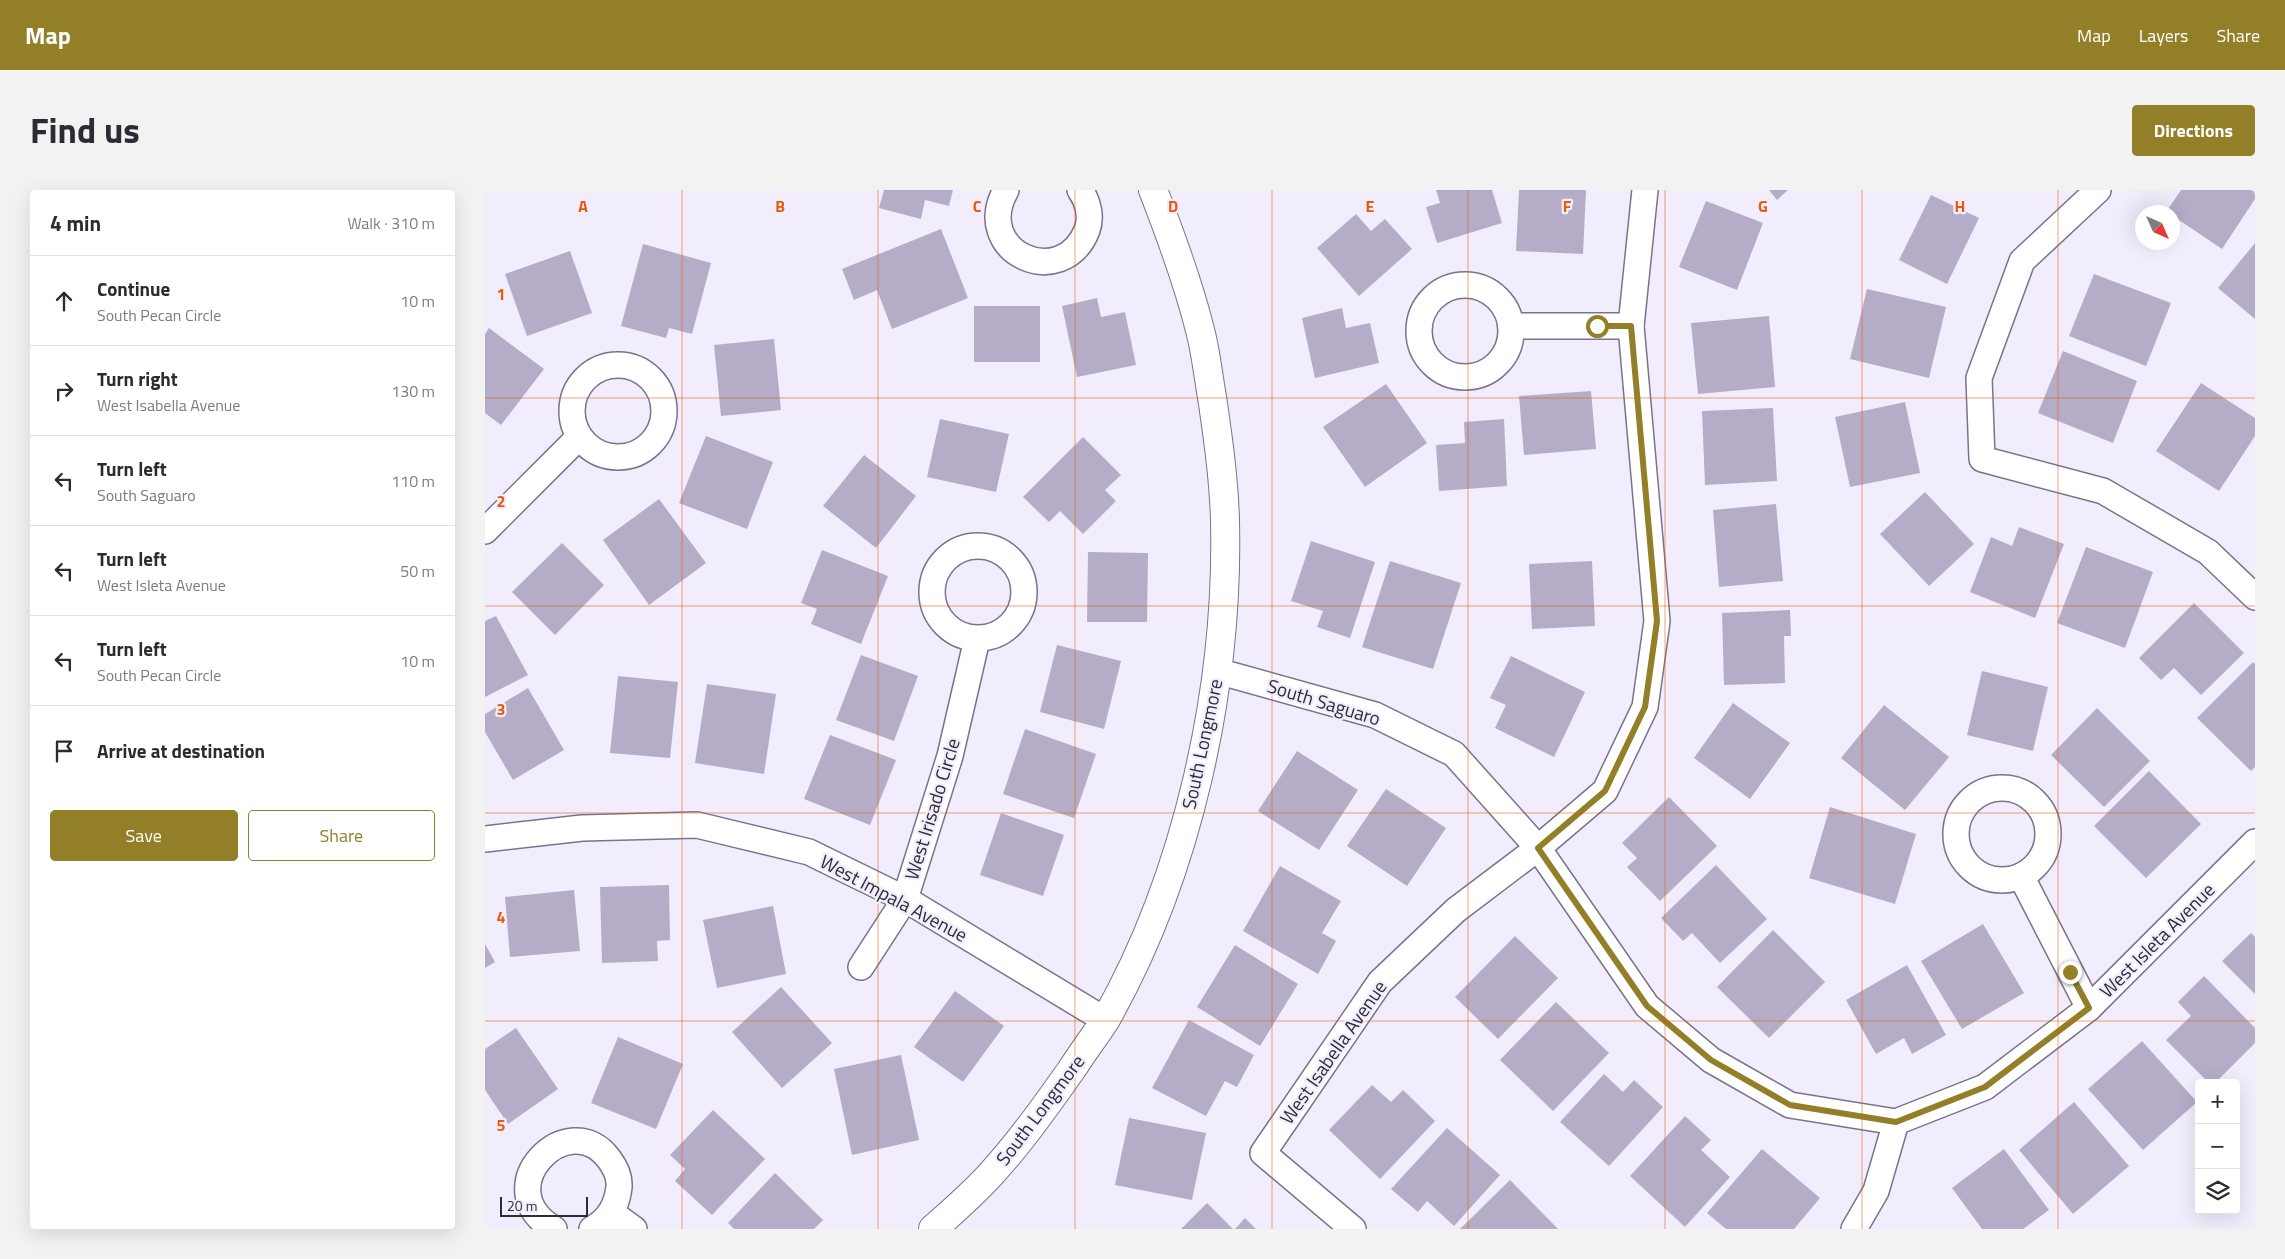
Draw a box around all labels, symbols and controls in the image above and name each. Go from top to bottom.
text: Map [25,17,71,53]
text: Map [2077,22,2111,49]
text: Layers [2139,22,2188,49]
text: Share [2216,22,2260,49]
text: Find us [30,103,140,157]
button: Directions [2132,105,2255,156]
text: A [578,194,588,218]
text: B [775,194,785,218]
text: C [973,194,982,218]
text: D [1168,194,1178,218]
text: E [1366,194,1375,218]
text: F [1563,194,1572,218]
text: G [1758,194,1768,218]
text: H [1955,194,1965,218]
north arrow [2135,205,2180,250]
text: 4 min [50,207,101,239]
text: Walk · 310 m [347,211,435,235]
text: Continue [97,274,170,303]
text: 1 [497,282,505,306]
icon: ahead [50,287,78,315]
text: 10 m [400,289,435,313]
text: South Pecan Circle [97,303,221,327]
route start [1586,315,1609,338]
text: Turn right [97,364,178,393]
icon: right [50,377,78,405]
text: 130 m [391,379,435,403]
text: West Isabella Avenue [97,393,240,417]
text: Turn left [97,454,167,483]
icon: left [50,467,78,495]
text: 110 m [391,469,435,493]
text: South Saguaro [97,483,196,507]
text: 2 [497,489,505,513]
text: Turn left [97,544,167,573]
icon: left [50,557,78,585]
text: 50 m [400,559,435,583]
text: West Isleta Avenue [97,573,226,597]
text: Turn left [97,634,167,663]
icon: left [50,647,78,675]
text: 10 m [400,649,435,673]
text: South Pecan Circle [97,663,221,687]
street label: South Saguaro [1264,671,1384,733]
street label: South Longmore [1174,676,1229,812]
text: 3 [497,697,505,721]
street label: West Irisado Circle [896,734,967,883]
text: Arrive at destination [97,736,265,765]
icon: arrive [50,737,78,765]
button: Save [50,810,238,861]
button: Share [248,810,435,861]
street label: West Impala Avenue [815,846,973,949]
street label: West Isleta Avenue [2092,875,2221,1004]
text: 4 [497,905,506,929]
route end [2059,961,2082,984]
street label: West Isabella Avenue [1272,974,1393,1130]
street label: South Longmore [988,1048,1091,1171]
map controls [2195,1079,2240,1214]
button: + [2195,1079,2240,1124]
text: 5 [497,1113,506,1137]
button: − [2195,1124,2240,1169]
button: layers [2195,1169,2240,1214]
scale bar [500,1194,587,1217]
text: 20 m [507,1195,537,1216]

